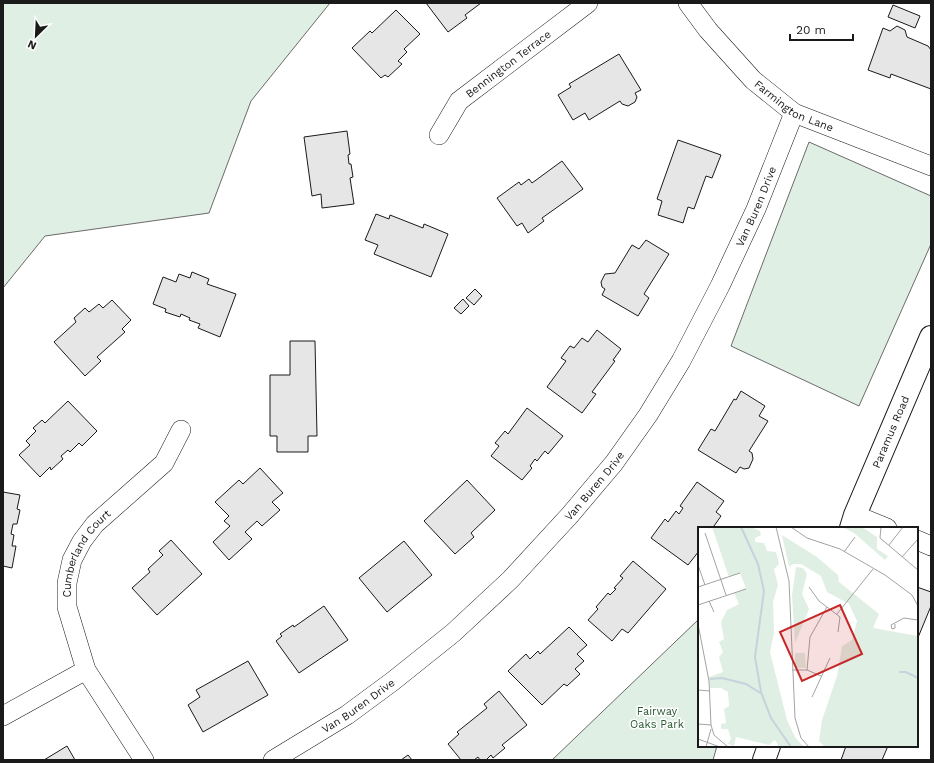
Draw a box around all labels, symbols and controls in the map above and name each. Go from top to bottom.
north arrow [16,16,56,56]
scale bar [790,16,853,42]
text: 20 m [796,23,826,37]
street label: Bennington Terrace [463,27,553,100]
text: N [26,37,39,52]
street label: Farmington Lane [752,77,835,134]
street label: Van Buren Drive [733,165,779,249]
street label: Paramus Road [869,394,912,470]
street label: Van Buren Drive [562,449,627,523]
street label: Cumberland Court [61,507,113,598]
inset map [698,527,918,747]
street label: Van Buren Drive [319,676,397,735]
park label: Fairway Oaks Park [630,705,684,731]

